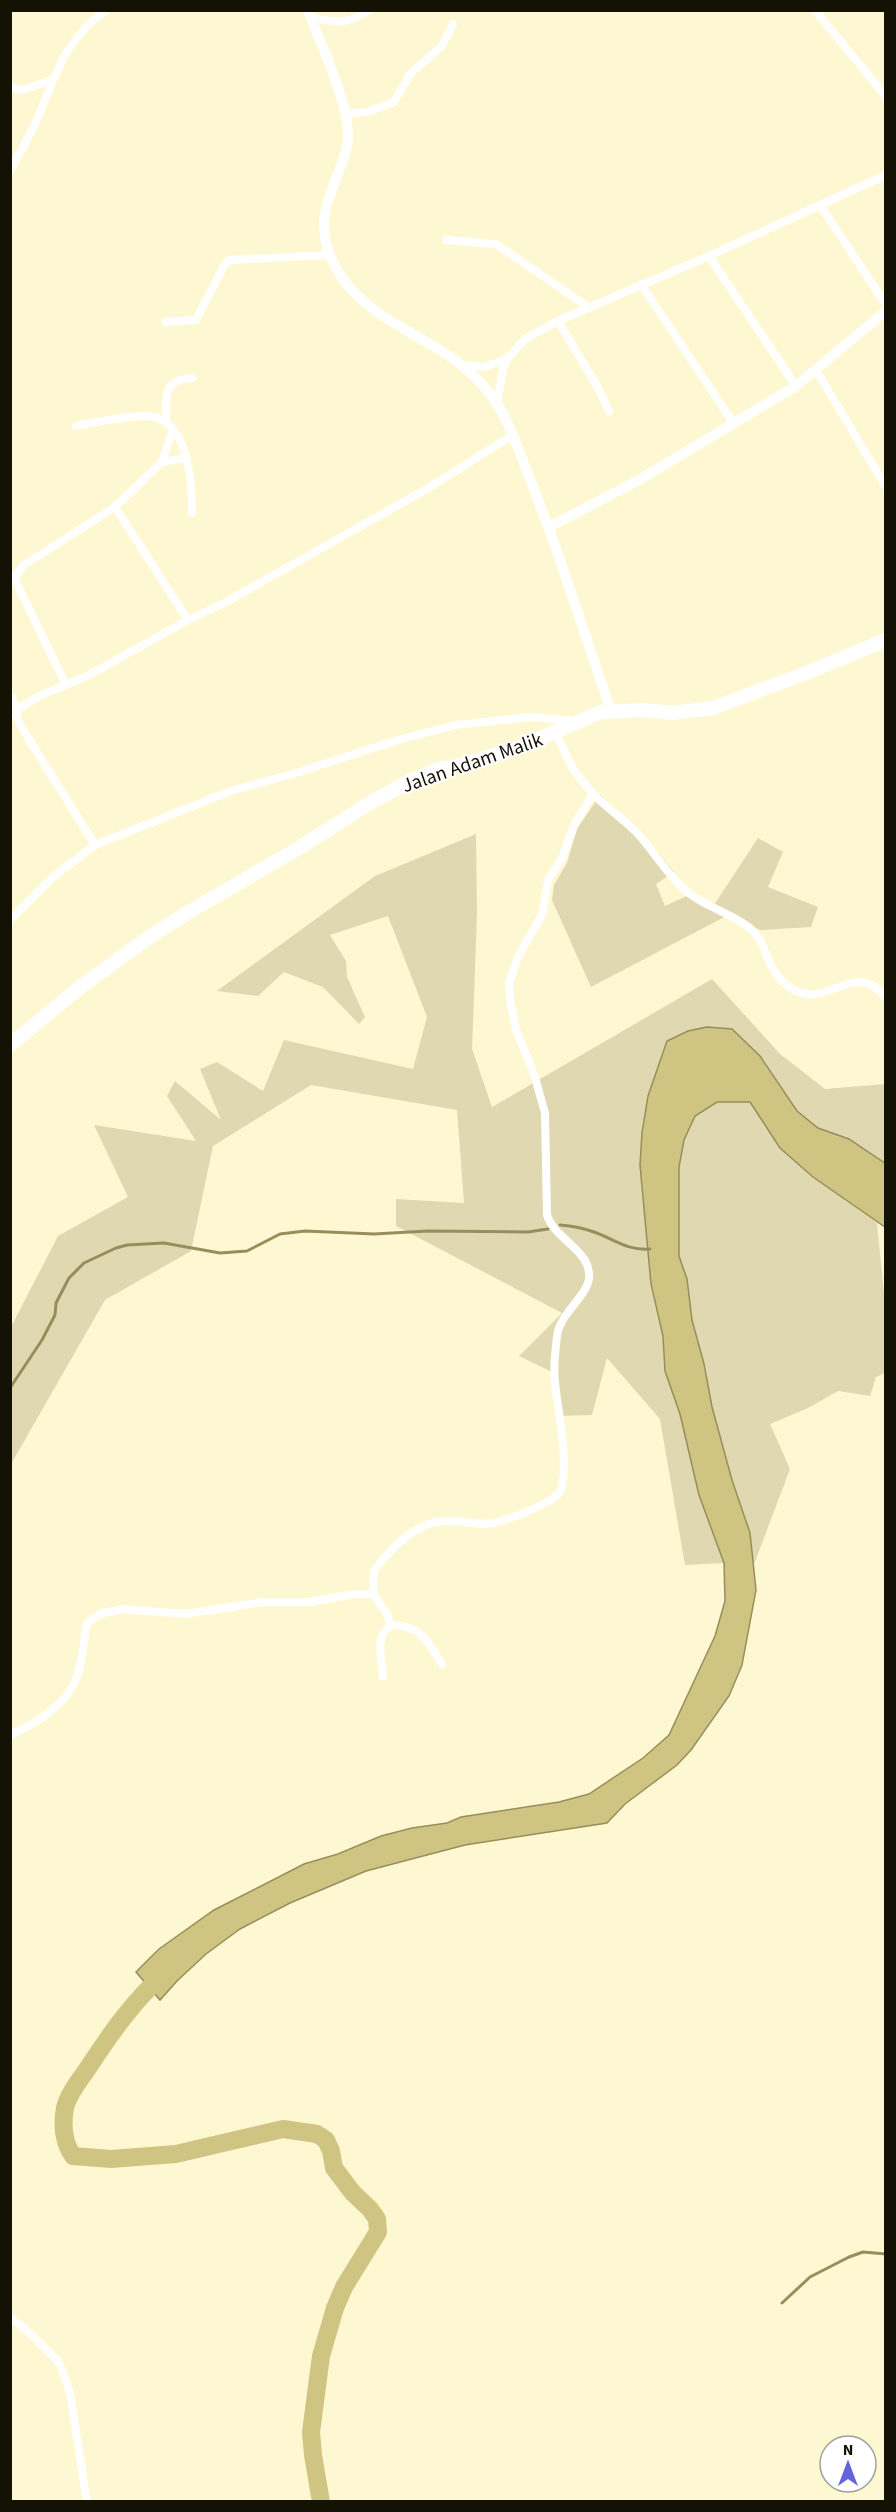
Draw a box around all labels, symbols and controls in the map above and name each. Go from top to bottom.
street label: Jalan Adam Malik [398,726,546,800]
north arrow [818,2434,878,2494]
text: N [843,2439,853,2461]

